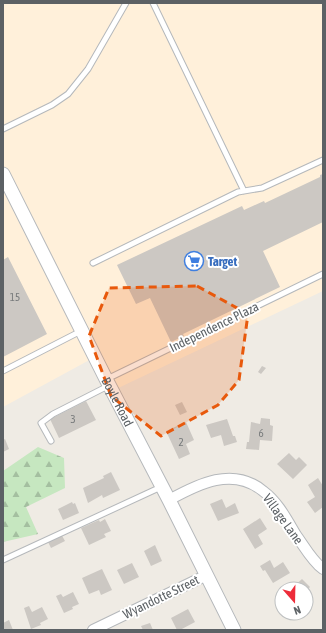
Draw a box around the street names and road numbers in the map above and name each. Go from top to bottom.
street label: Independence Plaza [167,299,261,355]
street label: Boyle Road [99,375,137,429]
street label: Village Lane [260,491,306,547]
street label: Wyandotte Street [120,572,202,622]

